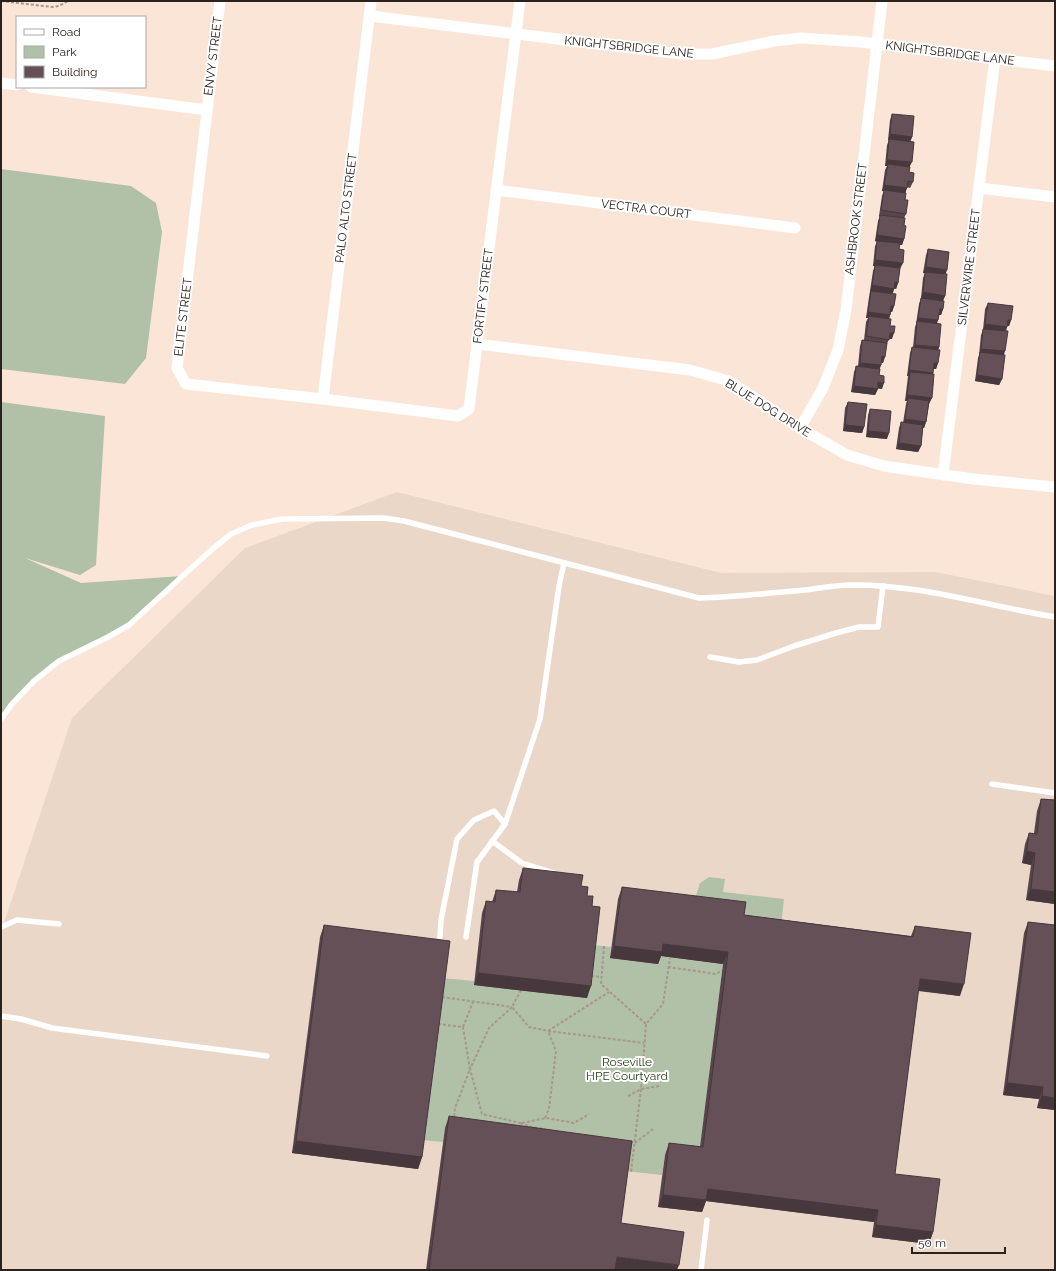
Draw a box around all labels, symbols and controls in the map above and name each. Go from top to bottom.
street label: ENVY STREET [201,15,225,96]
legend [16,16,146,88]
text: Road [52,25,81,39]
street label: KNIGHTSBRIDGE LANE [564,33,694,61]
street label: KNIGHTSBRIDGE LANE [885,38,1015,68]
text: Park [52,45,77,59]
text: Building [52,65,98,79]
street label: PALO ALTO STREET [332,152,360,264]
street label: ASHBROOK STREET [842,161,870,276]
street label: VECTRA COURT [600,197,693,222]
street label: SILVERWIRE STREET [955,207,983,326]
street label: FORTIFY STREET [470,247,496,344]
street label: ELITE STREET [171,276,195,357]
street label: BLUE DOG DRIVE [723,376,813,440]
park label: Roseville HPE Courtyard [586,1055,668,1083]
scale bar [912,1229,1005,1255]
text: 50 m [918,1236,946,1250]

